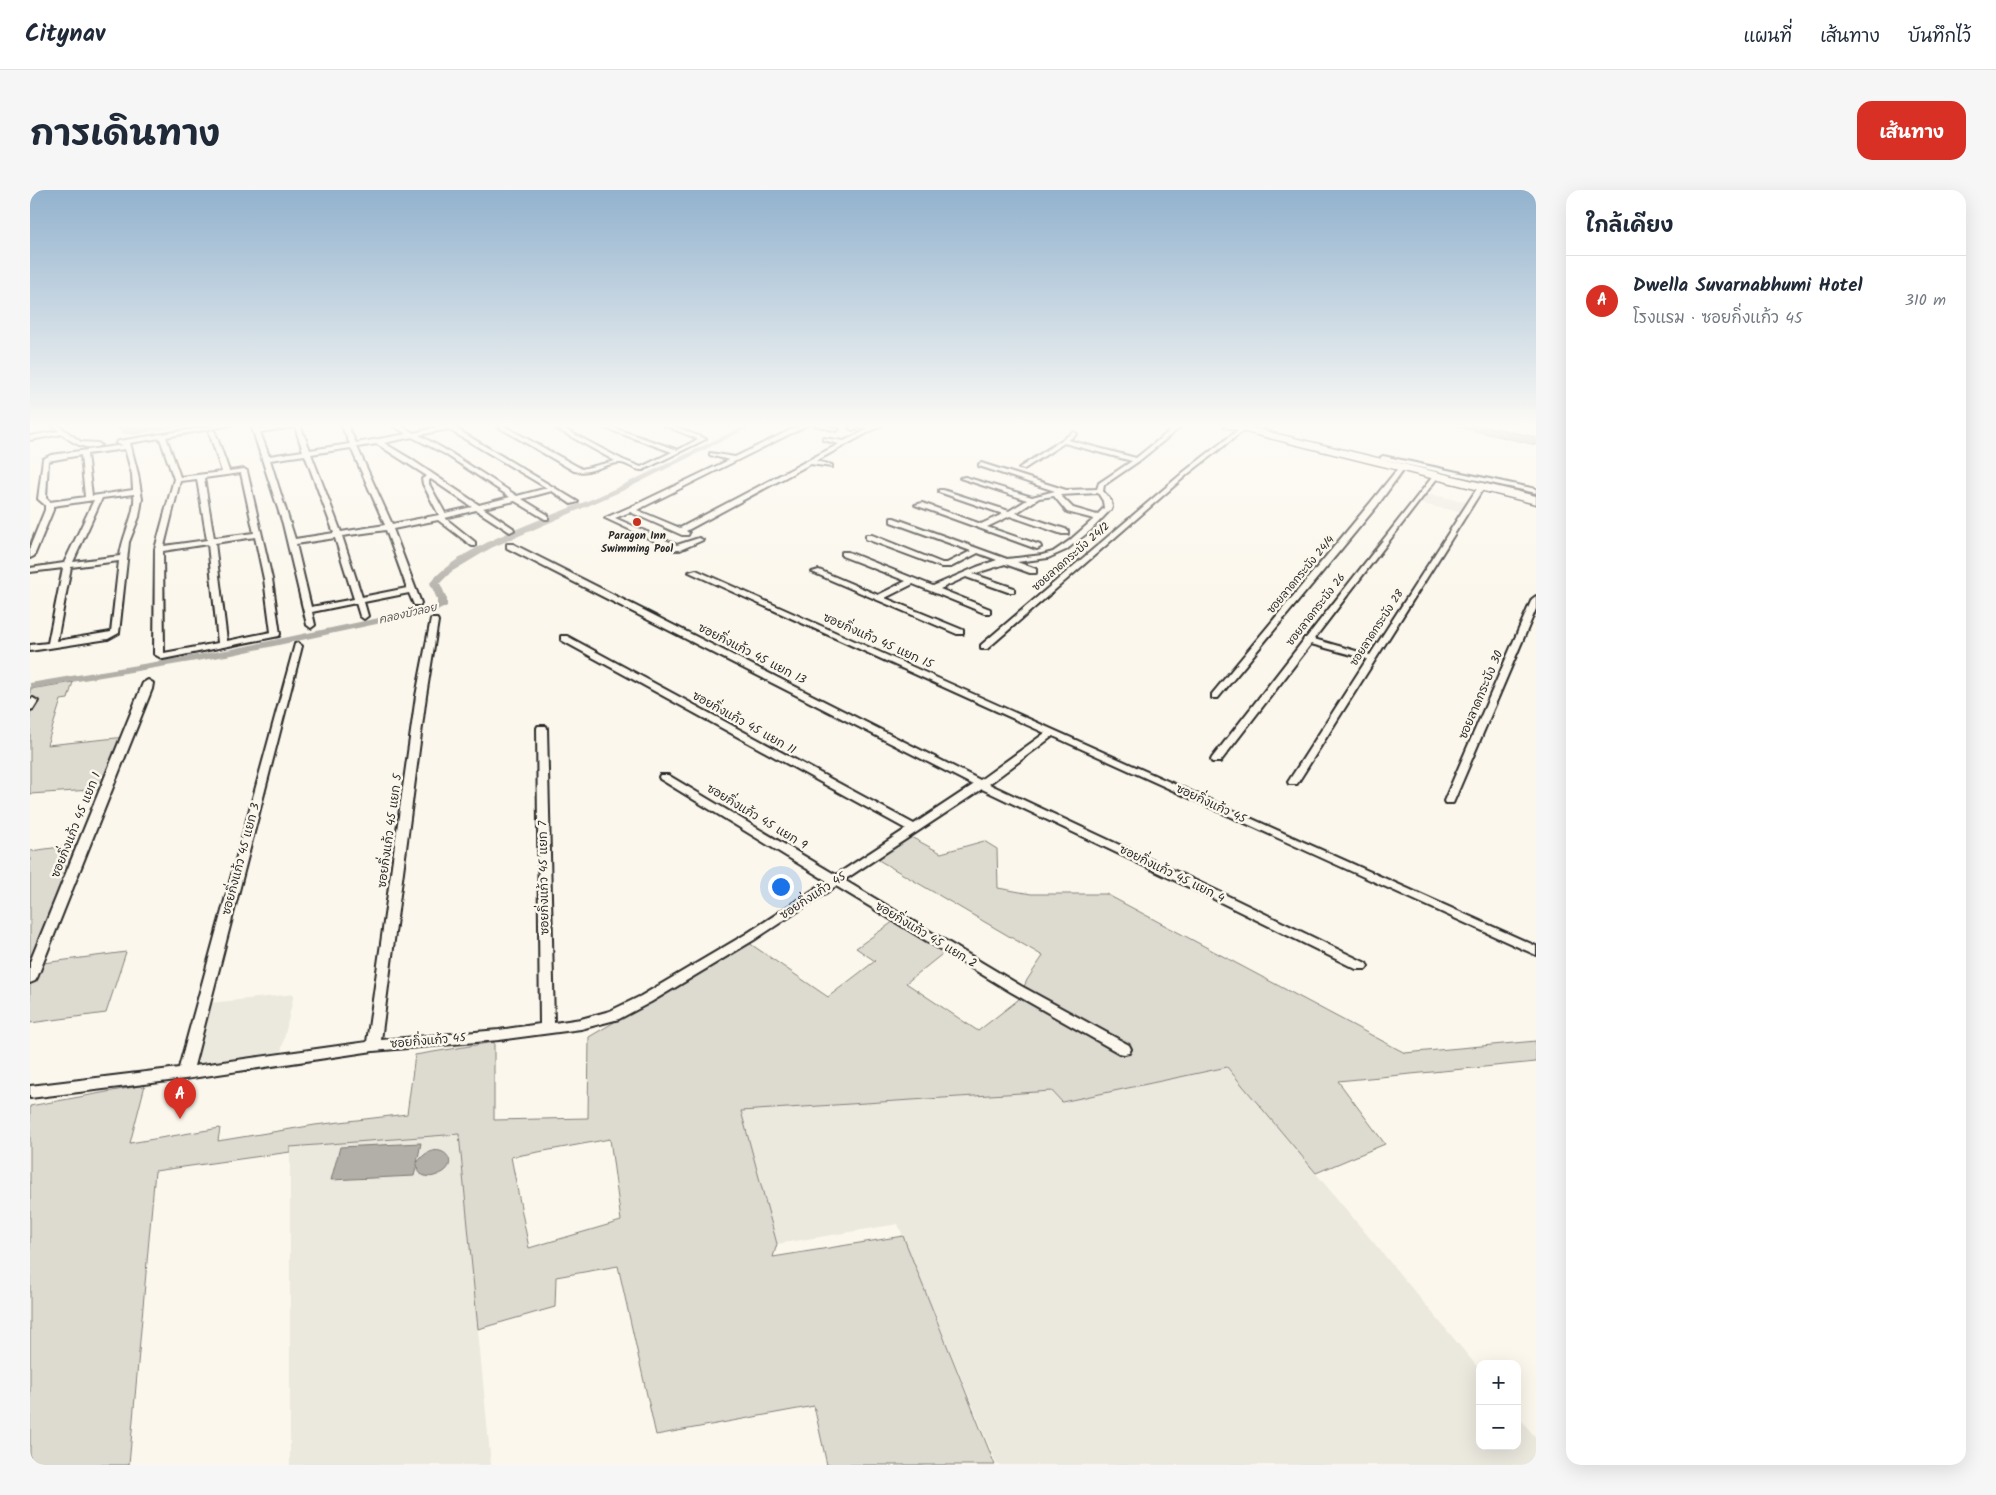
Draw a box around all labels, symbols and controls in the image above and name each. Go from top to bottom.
text: Citynav [25,15,105,54]
text: แผนที่ [1744,23,1792,52]
text: เส้นทาง [1820,23,1880,52]
text: บันทึกไว้ [1908,23,1971,52]
button: เส้นทาง [1857,101,1966,160]
text: การเดินทาง [30,108,220,164]
text: ใกล้เคียง [1586,210,1673,243]
text: Dwella Suvarnabhumi Hotel [1633,271,1863,301]
text: A [1597,288,1607,313]
text: 310 m [1905,288,1946,313]
text: โรงแรม · ซอยกิ่งแก้ว 45 [1633,306,1803,331]
marker: Paragon Inn Swimming Pool [631,516,643,528]
street label: ซอยลาดกระบัง 24/2 [1028,518,1114,596]
place label: Paragon Inn Swimming Pool [601,527,673,558]
street label: ซอยลาดกระบัง 24/4 [1263,532,1339,618]
street label: ซอยลาดกระบัง 26 [1282,570,1350,650]
street label: ซอยลาดกระบัง 28 [1345,586,1409,670]
water label: คลองบัวลอย [377,598,440,629]
street label: ซอยกิ่งแก้ว 45 แยก 15 [820,607,938,675]
street label: ซอยกิ่งแก้ว 45 แยก 13 [694,617,810,690]
street label: ซอยลาดกระบัง 30 [1454,648,1508,742]
street label: ซอยกิ่งแก้ว 45 แยก 11 [689,685,800,760]
street label: ซอยกิ่งแก้ว 45 แยก 1 [45,768,106,881]
street label: ซอยกิ่งแก้ว 45 แยก 5 [371,771,408,889]
street label: ซอยกิ่งแก้ว 45 แยก 9 [703,778,812,855]
street label: ซอยกิ่งแก้ว 45 [1173,778,1251,829]
street label: ซอยกิ่งแก้ว 45 แยก 3 [215,800,265,917]
street label: ซอยกิ่งแก้ว 45 แยก 7 [532,820,554,935]
street label: ซอยกิ่งแก้ว 45 แยก 4 [1116,839,1229,908]
street label: ซอยกิ่งแก้ว 45 [775,865,851,925]
your location [768,874,794,900]
street label: ซอยกิ่งแก้ว 45 แยก 2 [872,896,981,973]
street label: ซอยกิ่งแก้ว 45 [389,1027,468,1054]
pin: A [164,1078,196,1119]
map controls [1476,1360,1521,1450]
button: + [1476,1360,1521,1405]
button: − [1476,1405,1521,1450]

